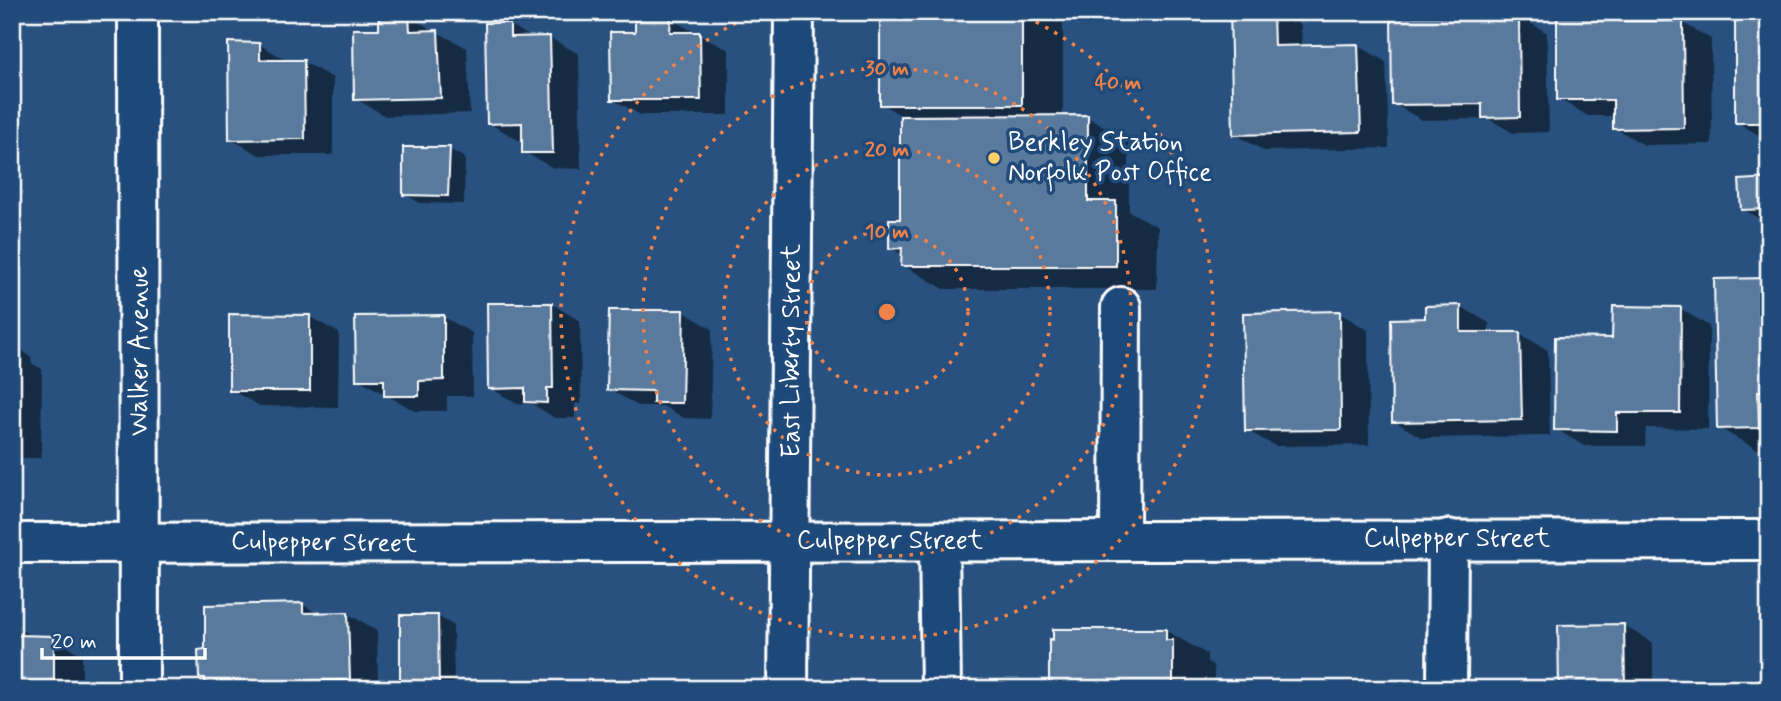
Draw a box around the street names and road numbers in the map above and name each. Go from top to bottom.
street label: East Liberty Street [775,244,809,458]
street label: Walker Avenue [123,266,157,436]
street label: Culpepper Street [1364,522,1550,556]
street label: Culpepper Street [231,524,417,562]
street label: Culpepper Street [797,524,983,558]

